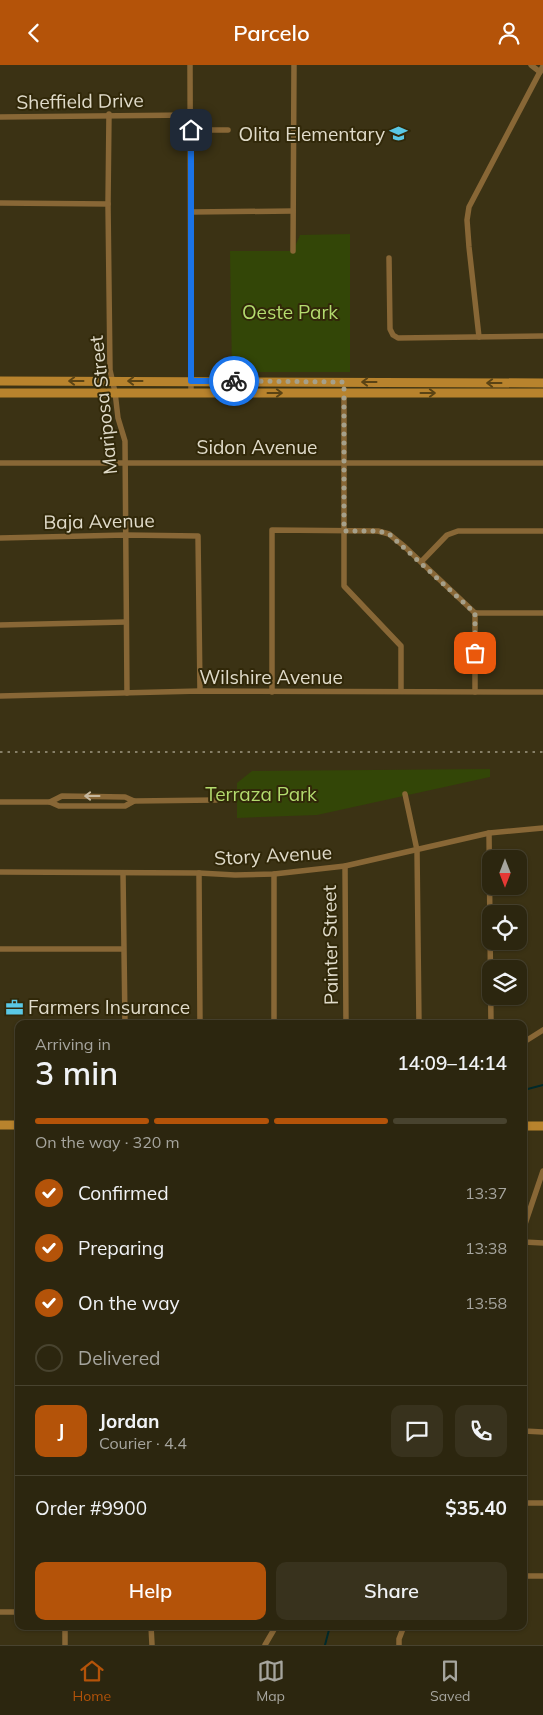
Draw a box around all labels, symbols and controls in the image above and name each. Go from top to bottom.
icon: back [20,19,48,47]
text: Parcelo [233,19,310,47]
icon: person [495,19,523,47]
street label: Sheffield Drive [16,88,144,114]
pin [170,109,212,151]
icon: home [177,116,205,144]
place label: Olita Elementary [238,122,385,146]
school or university icon: Olita Elementary [389,124,409,144]
park label: Oeste Park [242,300,338,324]
street label: Mariposa Street [84,334,122,476]
courier [209,356,259,406]
icon: bike [220,367,248,395]
one-way arrow [69,376,85,386]
one-way arrow [128,376,144,386]
one-way arrow [362,377,378,387]
one-way arrow [487,378,503,388]
one-way arrow [266,388,283,398]
one-way arrow [419,388,435,398]
street label: Sidon Avenue [197,435,317,459]
street label: Baja Avenue [43,508,155,534]
pin [454,632,496,674]
icon: bag [461,639,489,667]
street label: Wilshire Avenue [199,665,343,689]
park label: Terraza Park [205,782,317,806]
one-way arrow [84,791,100,801]
street label: Story Avenue [213,840,333,870]
north arrow [482,850,528,895]
map controls [482,850,527,1005]
street label: Painter Street [317,884,343,1005]
button: locate [482,905,527,950]
button: layers [482,960,527,1005]
place label: Farmers Insurance [28,995,190,1019]
office icon: Farmers Insurance [4,997,24,1017]
text: Arriving in [35,1034,111,1054]
text: 14:09–14:14 [397,1051,507,1075]
text: 3 min [35,1053,118,1093]
text: On the way · 320 m [35,1132,180,1152]
icon: check [35,1179,63,1207]
text: Confirmed [78,1181,169,1205]
text: 13:37 [465,1183,507,1203]
icon: check [35,1234,63,1262]
text: Preparing [78,1236,164,1260]
text: 13:38 [465,1238,507,1258]
icon: check [35,1289,63,1317]
text: On the way [78,1291,180,1315]
text: 13:58 [465,1293,507,1313]
text: Delivered [78,1346,160,1370]
button: chat [391,1405,443,1457]
button: phone [455,1405,507,1457]
text: Jordan [99,1409,159,1433]
text: J [58,1419,64,1443]
text: Courier · 4.4 [99,1433,187,1453]
text: Order #9900 [35,1496,147,1520]
text: $35.40 [445,1496,507,1520]
button: Help [35,1562,266,1620]
button: Share [276,1562,507,1620]
tab: Home [73,1657,111,1705]
tab: Map [256,1657,285,1705]
tab: Saved [430,1657,470,1705]

